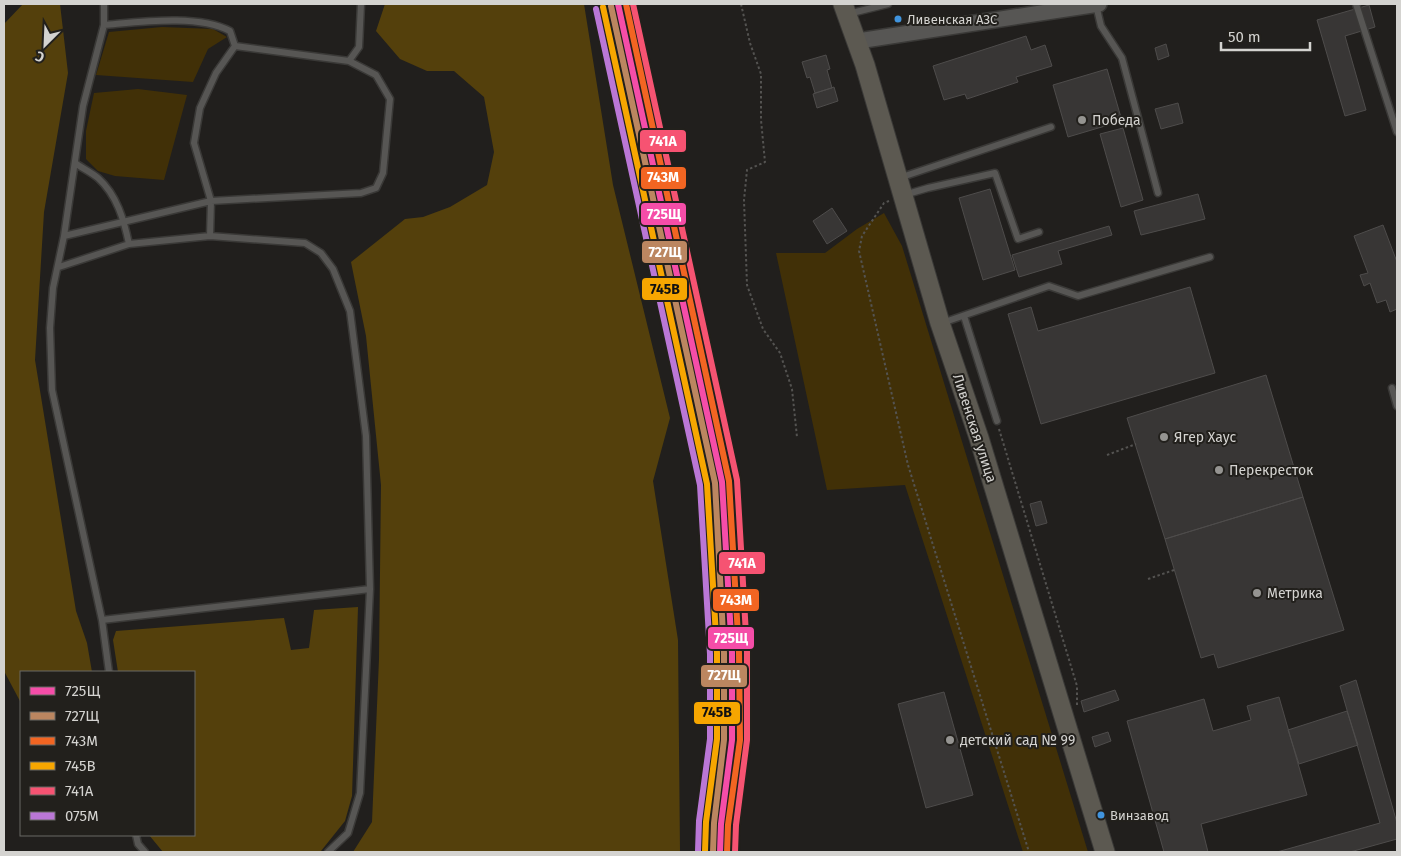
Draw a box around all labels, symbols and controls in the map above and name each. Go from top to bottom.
place label: Ливенская АЗС [907,12,998,27]
marker: Ливенская АЗС [893,14,903,24]
north arrow [20,20,70,70]
scale bar [1221,20,1310,52]
text: 50 m [1228,28,1261,46]
text: С [33,47,47,66]
place label: Победа [1092,112,1141,129]
marker: Победа [1076,114,1088,126]
line badge: 741А [639,129,687,153]
text: 741А [649,133,678,150]
line badge: 743М [640,166,687,190]
text: 743М [647,169,679,186]
line badge: 725Щ [640,202,687,226]
text: 725Щ [647,206,681,223]
line badge: 727Щ [641,240,688,264]
text: 727Щ [648,244,682,261]
line badge: 745В [641,277,688,301]
text: 745В [650,281,680,298]
street label: Ливенская улица [949,372,1000,485]
place label: Ягер Хаус [1174,429,1236,446]
marker: Ягер Хаус [1158,431,1170,443]
place label: Перекресток [1229,462,1314,479]
marker: Перекресток [1213,464,1225,476]
line badge: 741А [718,551,766,575]
text: 741А [728,555,757,572]
place label: Метрика [1267,585,1323,602]
marker: Метрика [1251,587,1263,599]
line badge: 743М [712,588,760,612]
text: 743М [720,592,752,609]
line badge: 725Щ [707,626,755,650]
text: 725Щ [714,630,748,647]
line badge: 727Щ [700,664,748,688]
text: 727Щ [707,667,741,684]
legend [20,671,195,836]
text: 725Щ [65,682,100,700]
line badge: 745В [693,701,741,725]
text: 745В [702,704,732,721]
text: 727Щ [65,707,99,725]
text: 743М [65,732,98,750]
place label: детский сад № 99 [960,732,1075,749]
marker: детский сад № 99 [944,734,956,746]
text: 745В [65,757,96,775]
text: 741А [65,782,94,800]
text: 075М [65,807,99,825]
place label: Винзавод [1110,808,1169,823]
marker: Винзавод [1096,810,1106,820]

